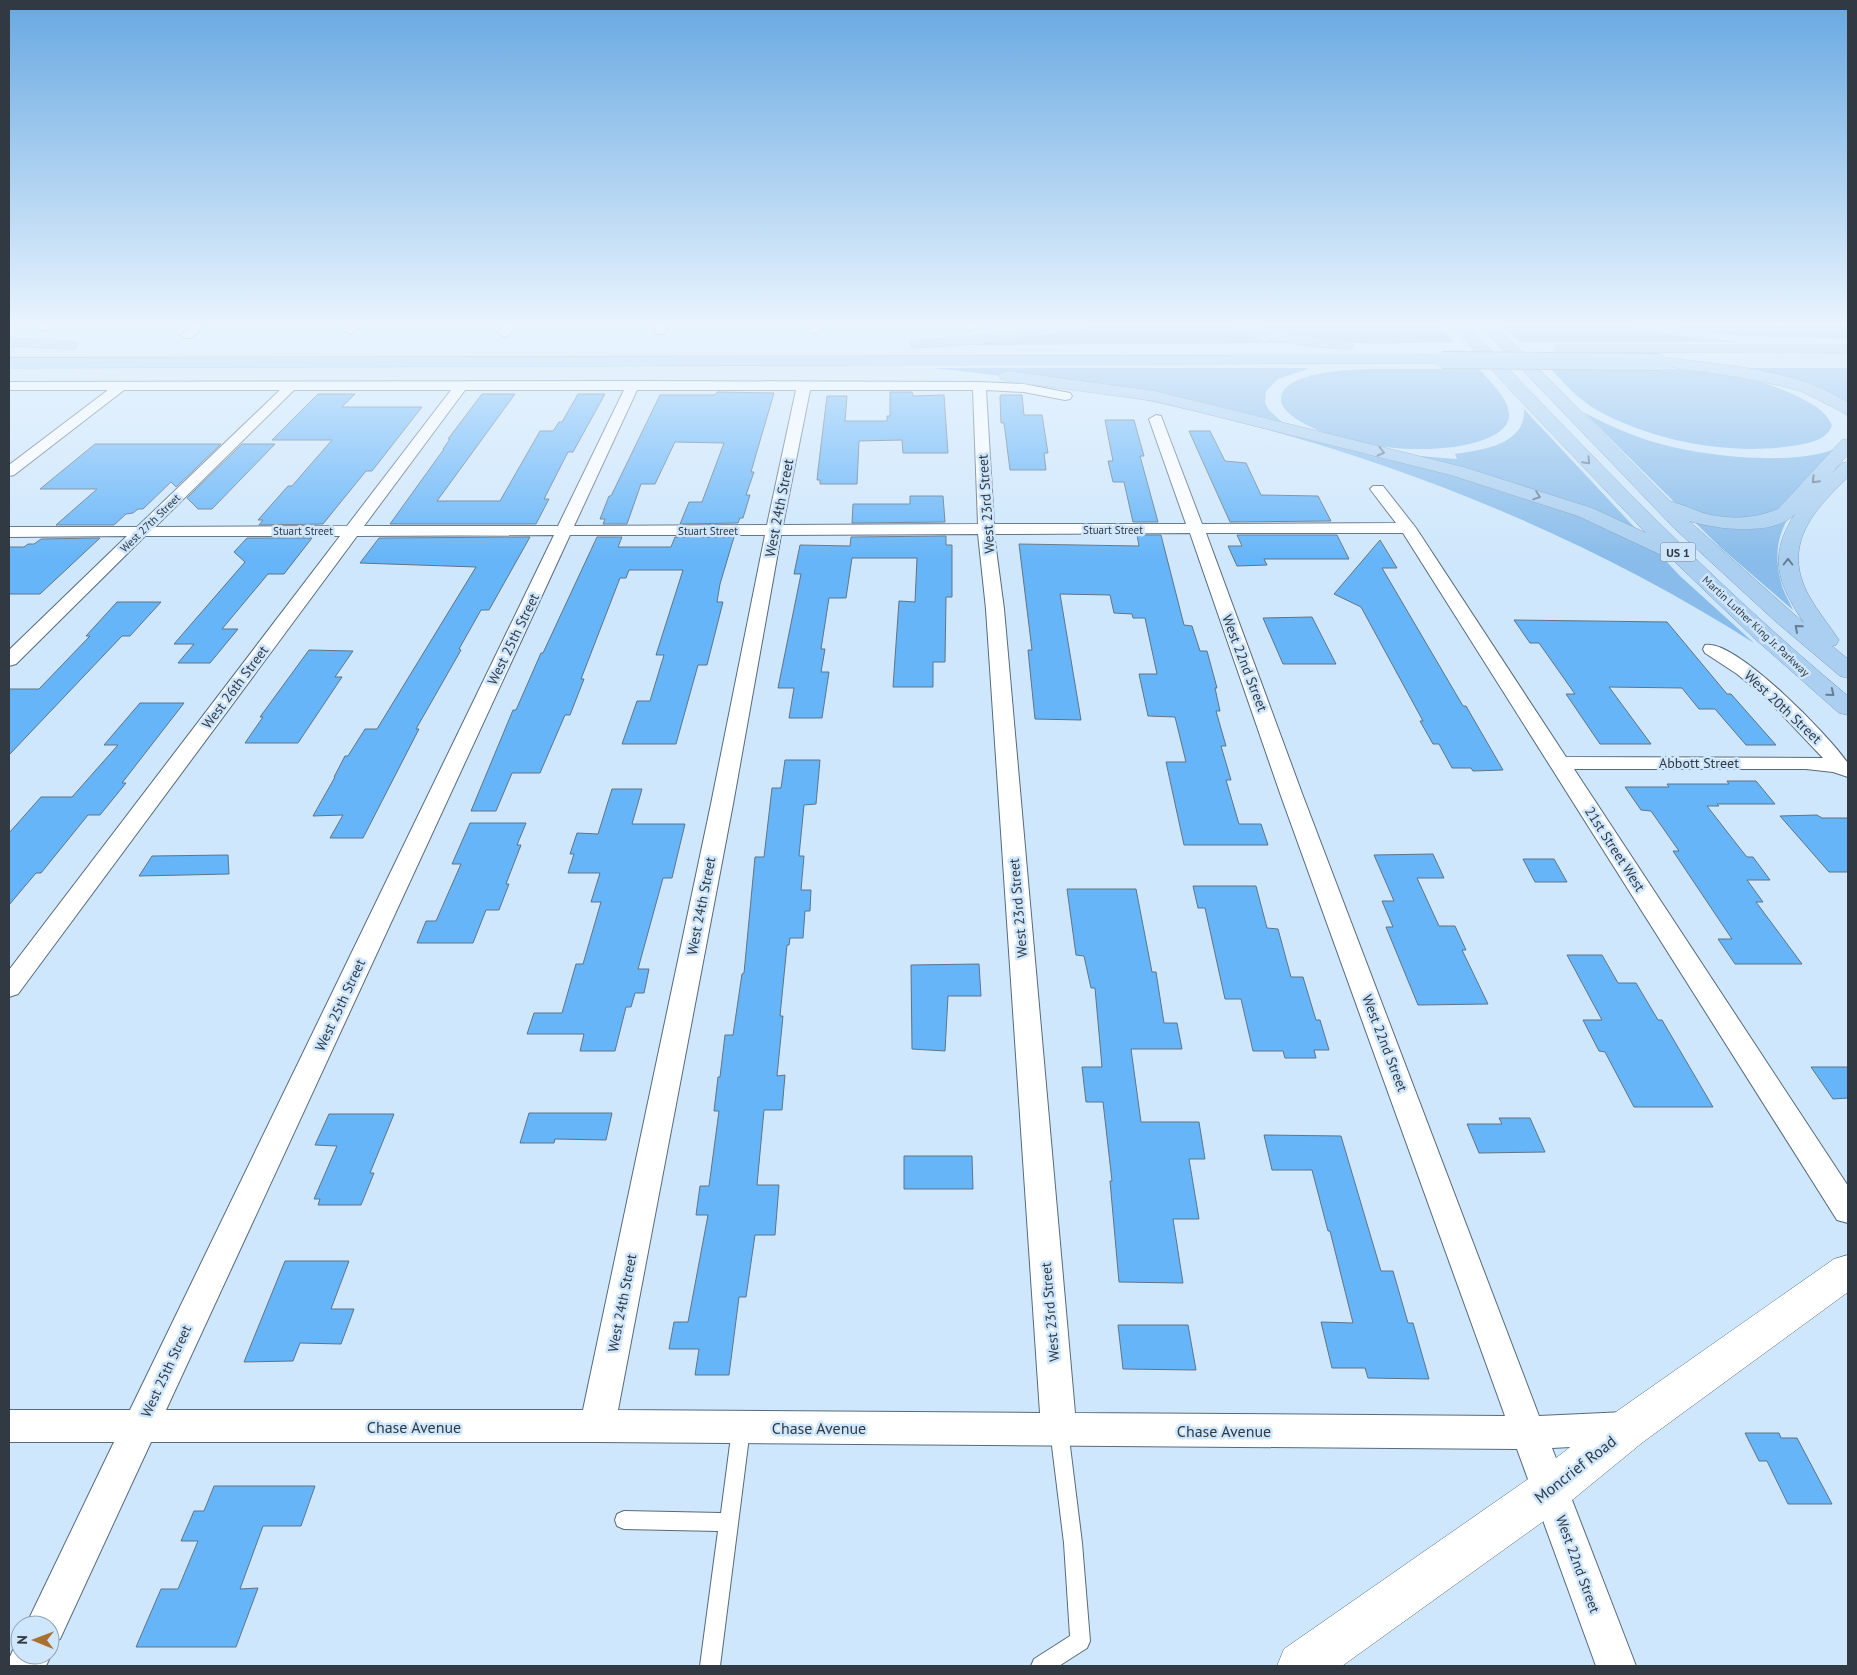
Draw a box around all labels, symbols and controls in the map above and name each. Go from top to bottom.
one-way arrow [1377,446,1385,456]
street label: West 23rd Street [974,453,998,554]
one-way arrow [1581,455,1590,464]
street label: West 24th Street [761,457,797,559]
one-way arrow [1812,474,1821,483]
one-way arrow [1533,490,1541,500]
street label: West 27th Street [117,491,183,555]
street label: Stuart Street [1083,523,1143,537]
street label: Stuart Street [273,524,333,538]
street label: Stuart Street [678,524,738,538]
road number: US 1 [1660,542,1696,562]
one-way arrow [1783,558,1793,566]
street label: Martin Luther King Jr. Parkway [1700,573,1813,680]
street label: West 25th Street [483,590,543,688]
street label: West 22nd Street [1218,612,1272,714]
one-way arrow [1794,625,1803,634]
street label: West 26th Street [198,642,272,732]
street label: West 20th Street [1740,666,1826,748]
one-way arrow [1825,688,1834,696]
street label: Abbott Street [1659,754,1739,772]
street label: 21st Street West [1581,803,1649,895]
street label: West 24th Street [683,855,719,957]
street label: West 23rd Street [1005,857,1031,958]
street label: West 25th Street [311,956,369,1054]
street label: West 22nd Street [1358,992,1412,1094]
street label: West 24th Street [604,1252,640,1354]
street label: West 23rd Street [1037,1261,1063,1362]
street label: West 25th Street [137,1322,195,1420]
street label: Chase Avenue [367,1417,461,1437]
street label: Chase Avenue [772,1418,866,1438]
street label: Chase Avenue [1177,1421,1271,1441]
street label: Moncrief Road [1530,1431,1620,1507]
street label: West 22nd Street [1552,1513,1604,1615]
north arrow [10,1615,60,1665]
text: N [13,1635,31,1645]

